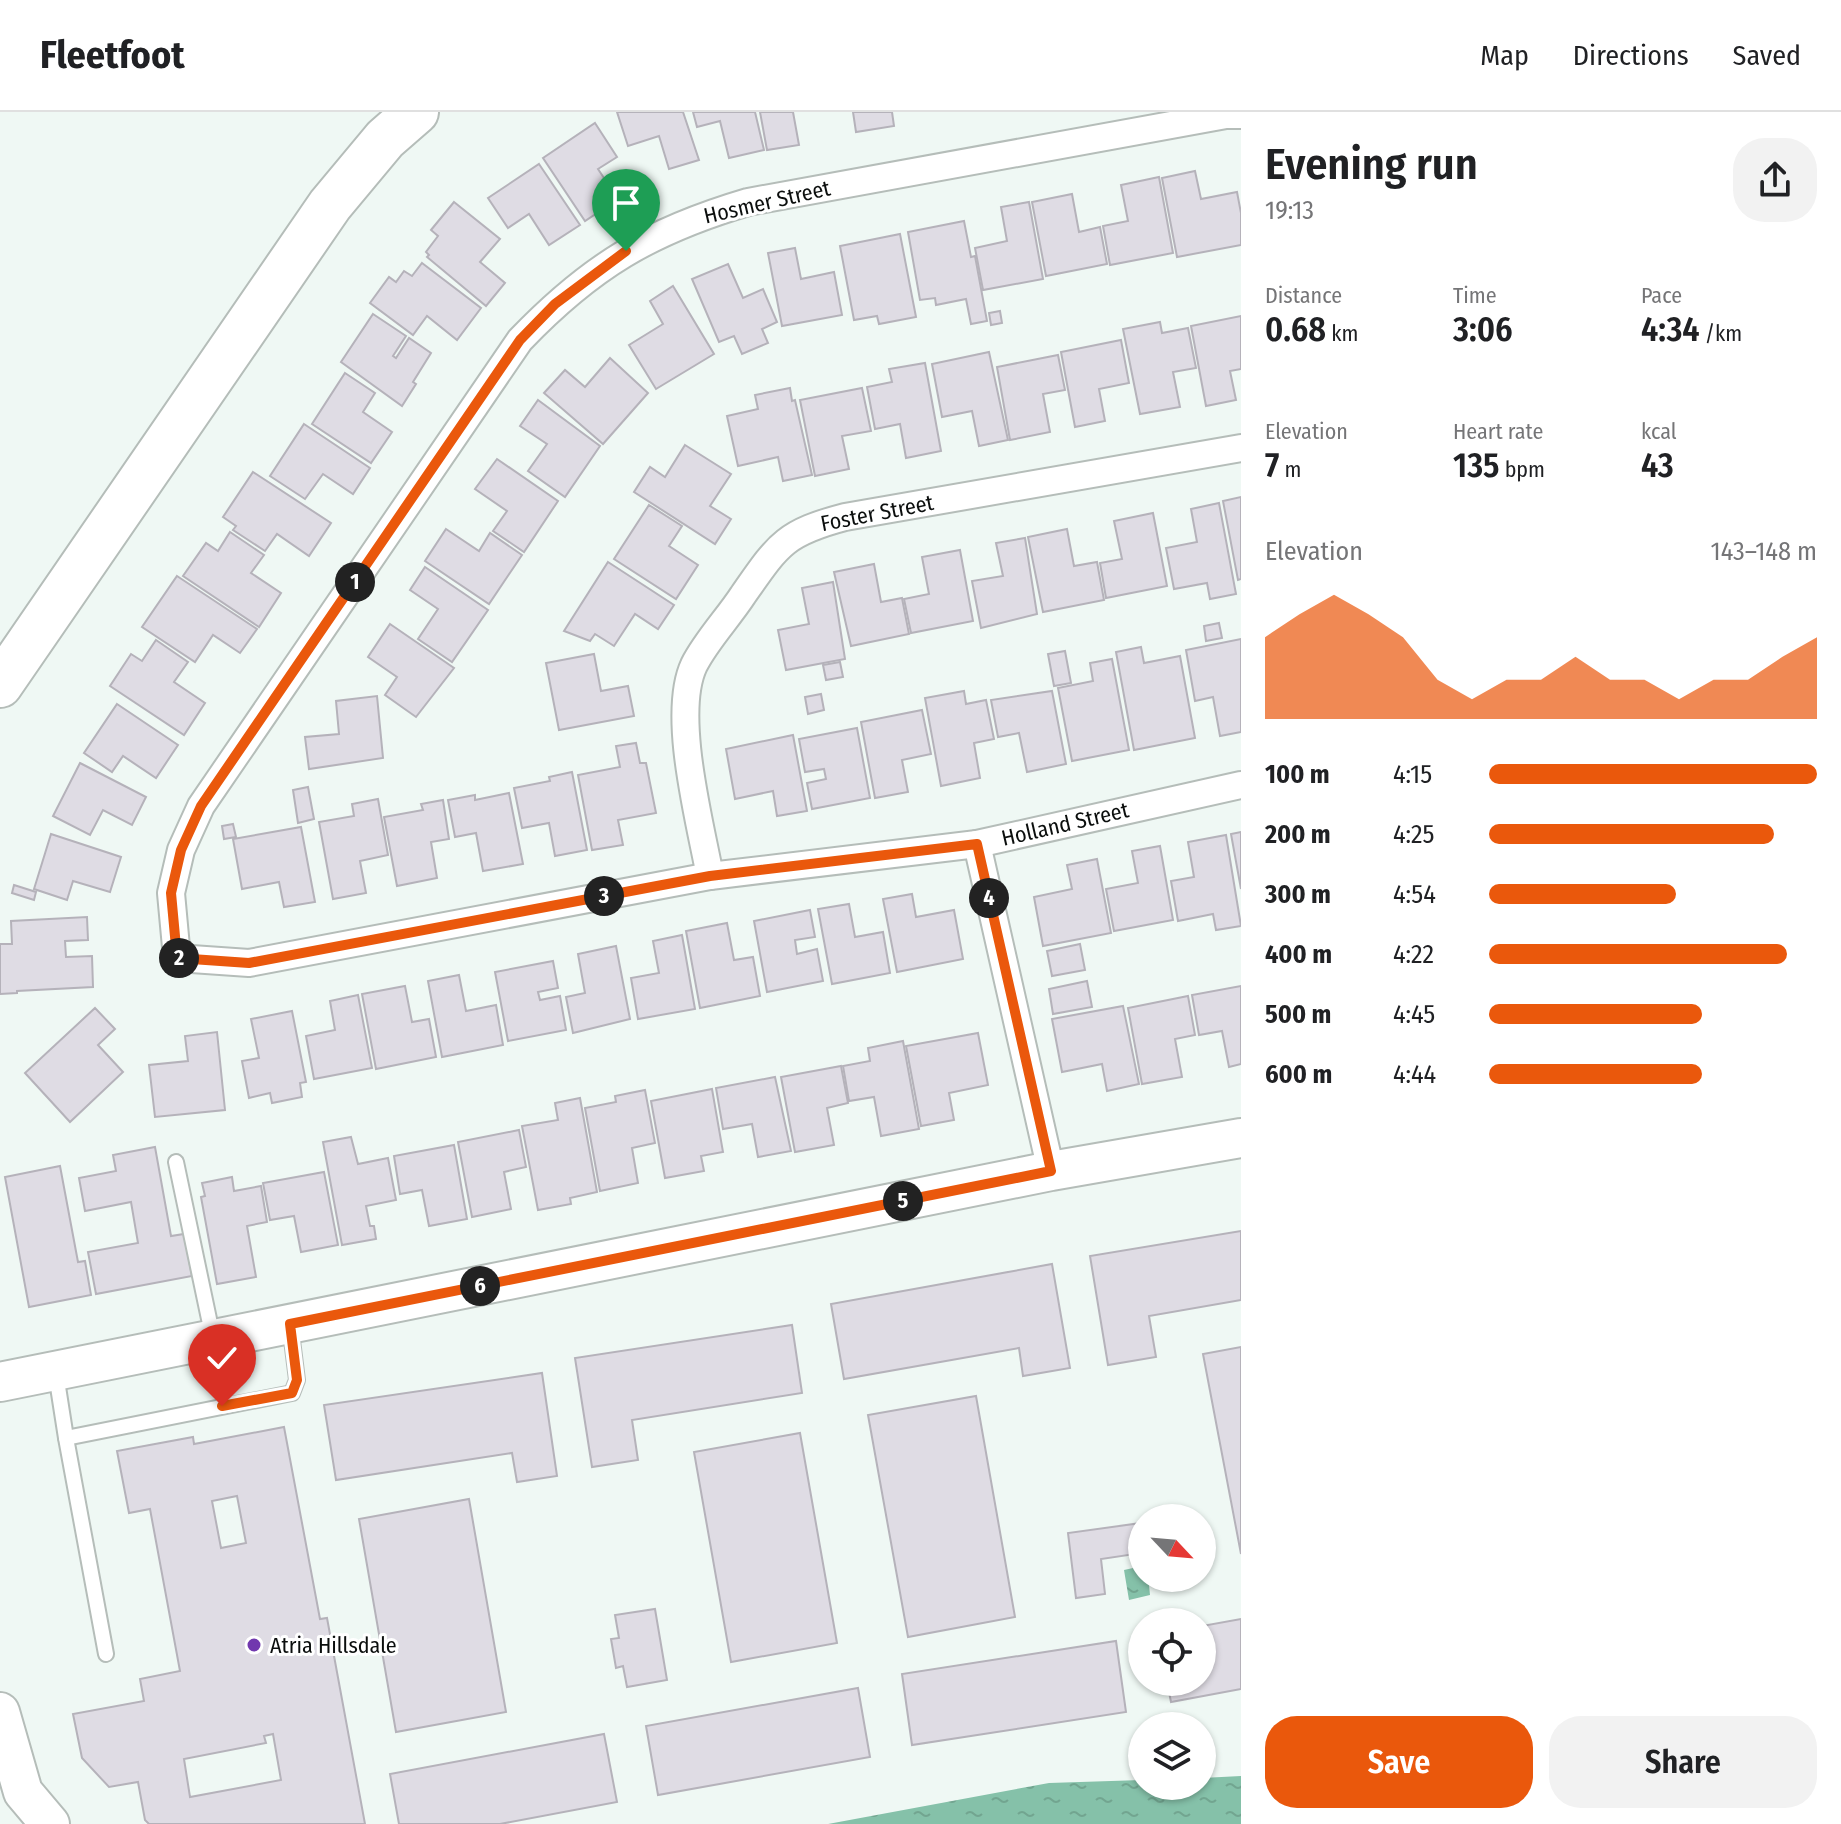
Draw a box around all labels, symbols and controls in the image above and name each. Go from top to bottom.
text: Fleetfoot [40,32,185,78]
text: Map [1480,39,1529,72]
text: Directions [1573,39,1689,72]
text: Saved [1733,39,1801,72]
text: Evening run [1265,138,1478,191]
button: share [1733,138,1817,222]
pin [592,169,660,251]
street label: Hosmer Street [701,174,834,230]
icon: arrive [604,181,648,225]
text: 19:13 [1265,195,1314,226]
text: Distance [1265,282,1342,309]
text: Time [1453,282,1497,309]
text: Pace [1641,282,1682,309]
text: 0.68 [1265,309,1326,350]
text: 3:06 [1453,309,1513,350]
text: 4:34 [1641,309,1699,350]
text: km [1326,320,1358,347]
text: /km [1699,320,1742,347]
text: Elevation [1265,418,1348,445]
text: Heart rate [1453,418,1543,445]
text: kcal [1641,418,1677,445]
text: 7 [1265,445,1279,486]
text: 135 [1453,445,1499,486]
text: 43 [1641,445,1674,486]
text: m [1279,456,1301,483]
text: bpm [1499,456,1545,483]
street label: Foster Street [818,489,937,537]
text: Elevation [1265,536,1363,567]
text: 143–148 m [1711,536,1817,567]
pin: 1 [335,562,375,602]
text: 1 [350,568,360,595]
text: 100 m [1265,759,1330,790]
text: 4:15 [1393,759,1432,790]
street label: Holland Street [999,796,1132,852]
text: 200 m [1265,819,1331,850]
text: 4:25 [1393,819,1435,850]
pin: 3 [584,876,624,916]
pin: 4 [969,878,1009,918]
text: 300 m [1265,879,1331,910]
text: 4:54 [1393,879,1436,910]
text: 3 [599,882,609,909]
text: 4 [983,884,995,911]
pin: 2 [159,938,199,978]
text: 400 m [1265,939,1332,970]
text: 4:22 [1393,939,1434,970]
text: 2 [174,944,184,971]
text: 500 m [1265,999,1331,1030]
text: 4:45 [1393,999,1435,1030]
text: 600 m [1265,1059,1332,1090]
text: 4:44 [1393,1059,1436,1090]
pin: 5 [883,1181,923,1221]
text: 5 [898,1187,908,1214]
pin: 6 [460,1266,500,1306]
text: 6 [474,1272,486,1299]
pin [188,1324,256,1406]
icon: check [200,1336,244,1380]
north arrow [1128,1504,1216,1592]
map controls [1128,1504,1216,1800]
button: locate [1128,1608,1216,1696]
place label: Atria Hillsdale [270,1632,397,1659]
marker: Atria Hillsdale [245,1636,263,1654]
button: layers [1128,1712,1216,1800]
button: Save [1265,1716,1533,1808]
button: Share [1549,1716,1817,1808]

